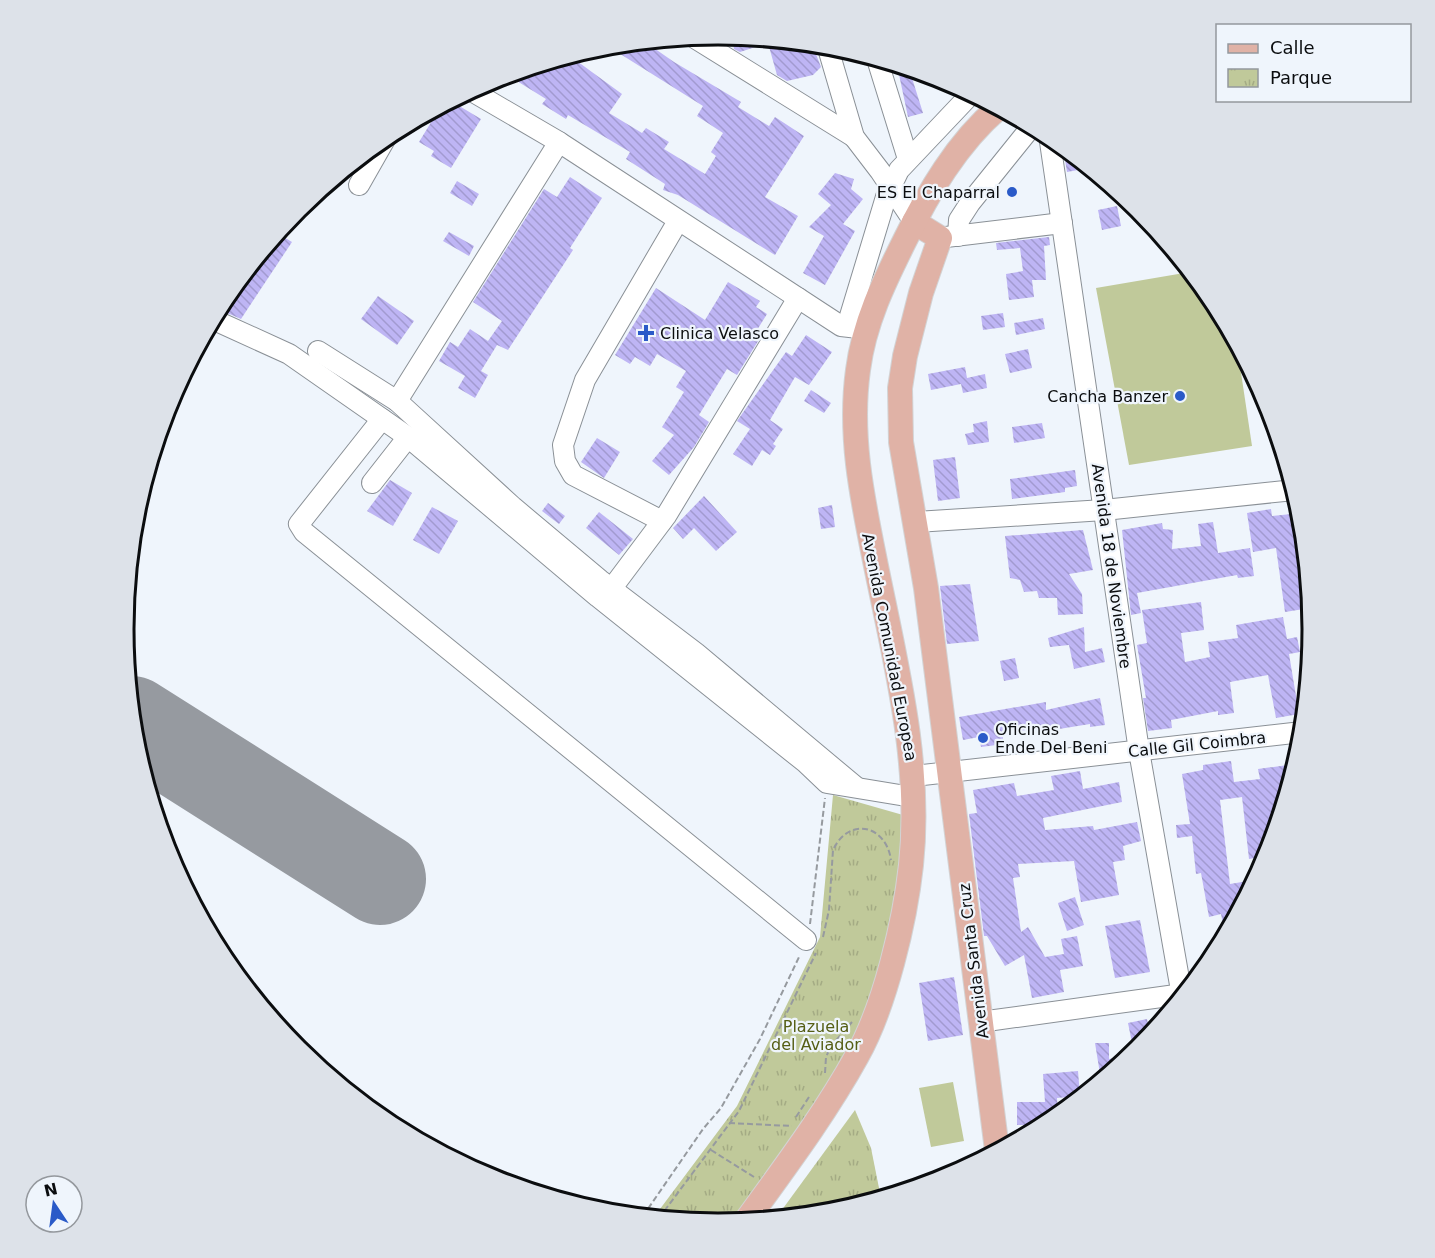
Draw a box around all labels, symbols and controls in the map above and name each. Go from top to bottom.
legend [1216,24,1411,102]
text: Calle [1270,37,1315,58]
text: Parque [1270,67,1332,88]
place label: ES El Chaparral [877,183,1000,202]
marker: ES El Chaparral [1005,185,1019,199]
marker: Clinica Velasco [637,324,655,342]
place label: Clinica Velasco [660,324,779,343]
place label: Cancha Banzer [1047,387,1168,406]
marker: Cancha Banzer [1173,389,1187,403]
street label: Avenida 18 de Noviembre [1088,462,1135,670]
street label: Avenida Comunidad Europea [858,532,921,763]
place label: Oficinas Ende Del Beni [995,720,1107,757]
street label: Calle Gil Coimbra [1127,728,1267,761]
marker: Oficinas Ende Del Beni [976,731,990,745]
street label: Avenida Santa Cruz [955,882,992,1040]
park label: Plazuela del Aviador [771,1017,861,1054]
north arrow [24,1174,84,1234]
text: N [42,1179,59,1201]

